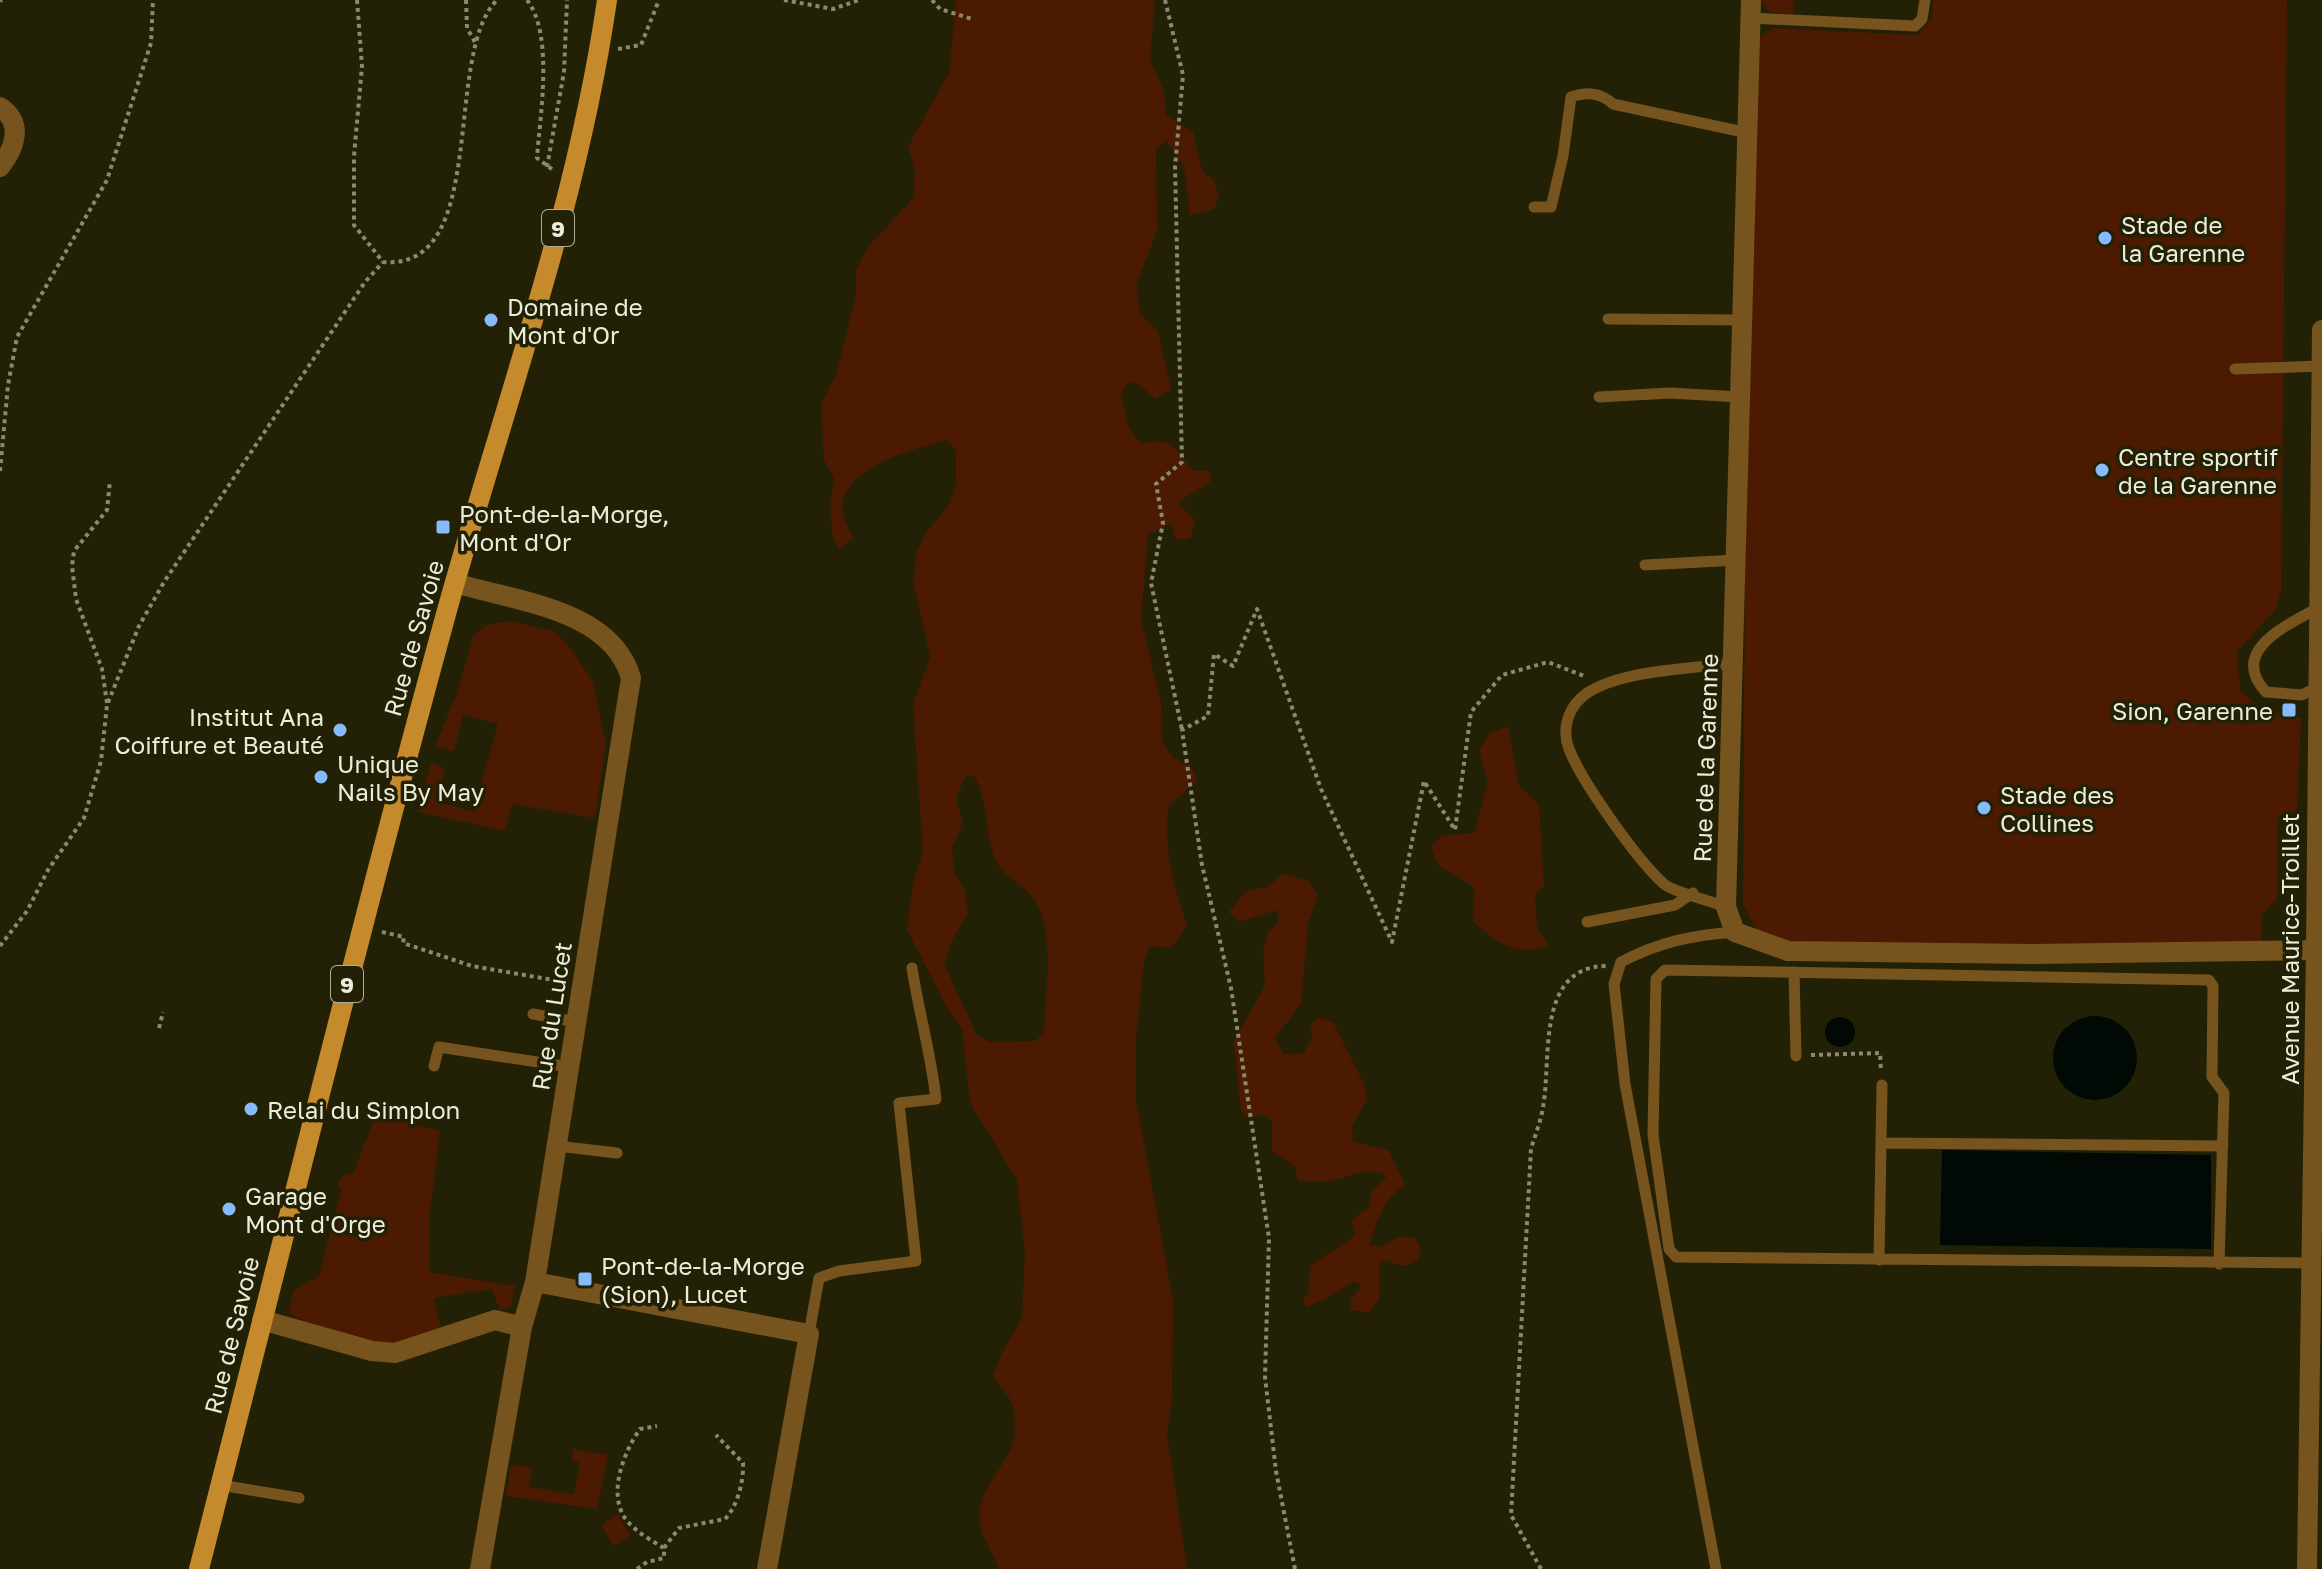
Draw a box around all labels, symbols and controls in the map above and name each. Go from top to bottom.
road number: 9 [542,210,574,246]
place label: Stade de la Garenne [2121,210,2245,267]
marker: Stade de la Garenne [2096,229,2114,247]
place label: Domaine de Mont d'Or [507,292,643,349]
marker: Domaine de Mont d'Or [482,311,500,329]
place label: Centre sportif de la Garenne [2118,442,2278,499]
marker: Centre sportif de la Garenne [2093,461,2111,479]
place label: Pont-de-la-Morge, Mont d'Or [459,499,669,556]
marker: Pont-de-la-Morge, Mont d'Or [434,518,452,536]
street label: Rue de Savoie [377,557,449,719]
street label: Rue de la Garenne [1687,653,1723,863]
place label: Sion, Garenne [2112,696,2273,725]
marker: Sion, Garenne [2280,701,2298,719]
place label: Institut Ana Coiffure et Beauté [114,702,324,759]
marker: Institut Ana Coiffure et Beauté [331,721,349,739]
place label: Unique Nails By May [337,749,484,806]
marker: Unique Nails By May [312,768,330,786]
place label: Stade des Collines [2000,780,2114,837]
marker: Stade des Collines [1975,799,1993,817]
street label: Avenue Maurice-Troillet [2275,813,2304,1085]
street label: Rue du Lucet [525,940,577,1092]
road number: 9 [331,966,363,1002]
place label: Relai du Simplon [267,1095,460,1124]
marker: Relai du Simplon [242,1100,260,1118]
place label: Garage Mont d'Orge [245,1181,386,1238]
marker: Garage Mont d'Orge [220,1200,238,1218]
place label: Pont-de-la-Morge (Sion), Lucet [601,1251,805,1308]
street label: Rue de Savoie [197,1253,265,1417]
marker: Pont-de-la-Morge (Sion), Lucet [576,1270,594,1288]

